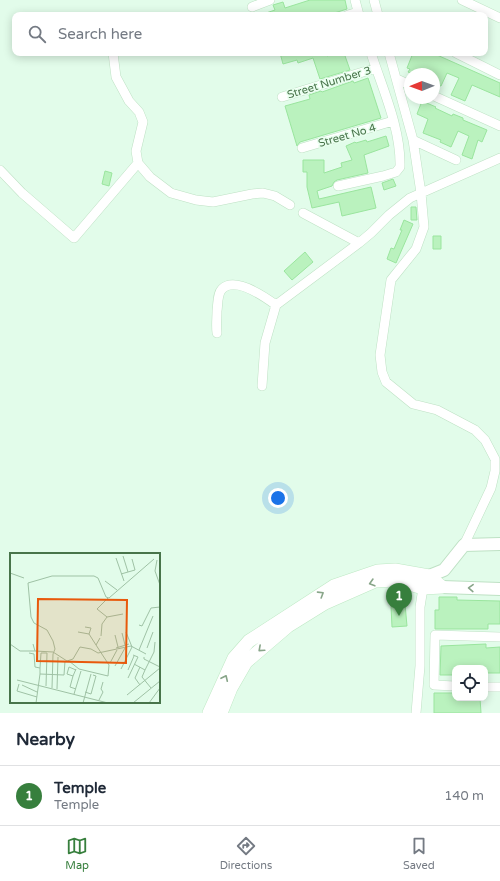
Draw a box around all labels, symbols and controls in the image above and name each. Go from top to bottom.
search box [12,12,488,56]
icon: search [26,23,48,45]
text: Search here [58,25,142,43]
street label: Street Number 3 [286,64,373,101]
north arrow [404,68,440,104]
street label: Street No 4 [317,121,378,150]
your location [268,488,288,508]
inset map [10,553,160,703]
one-way arrow [368,578,375,587]
pin: 1 [386,583,412,616]
one-way arrow [468,584,474,592]
one-way arrow [317,591,324,599]
one-way arrow [258,644,266,651]
map controls [452,665,488,701]
button: locate [452,665,488,701]
one-way arrow [220,674,228,682]
text: Nearby [16,729,75,750]
text: Temple [54,779,106,797]
text: 1 [25,788,33,804]
text: 140 m [444,788,484,804]
text: Temple [54,797,99,813]
tab: Map [65,835,89,872]
tab: Directions [220,835,272,872]
tab: Saved [403,835,435,872]

